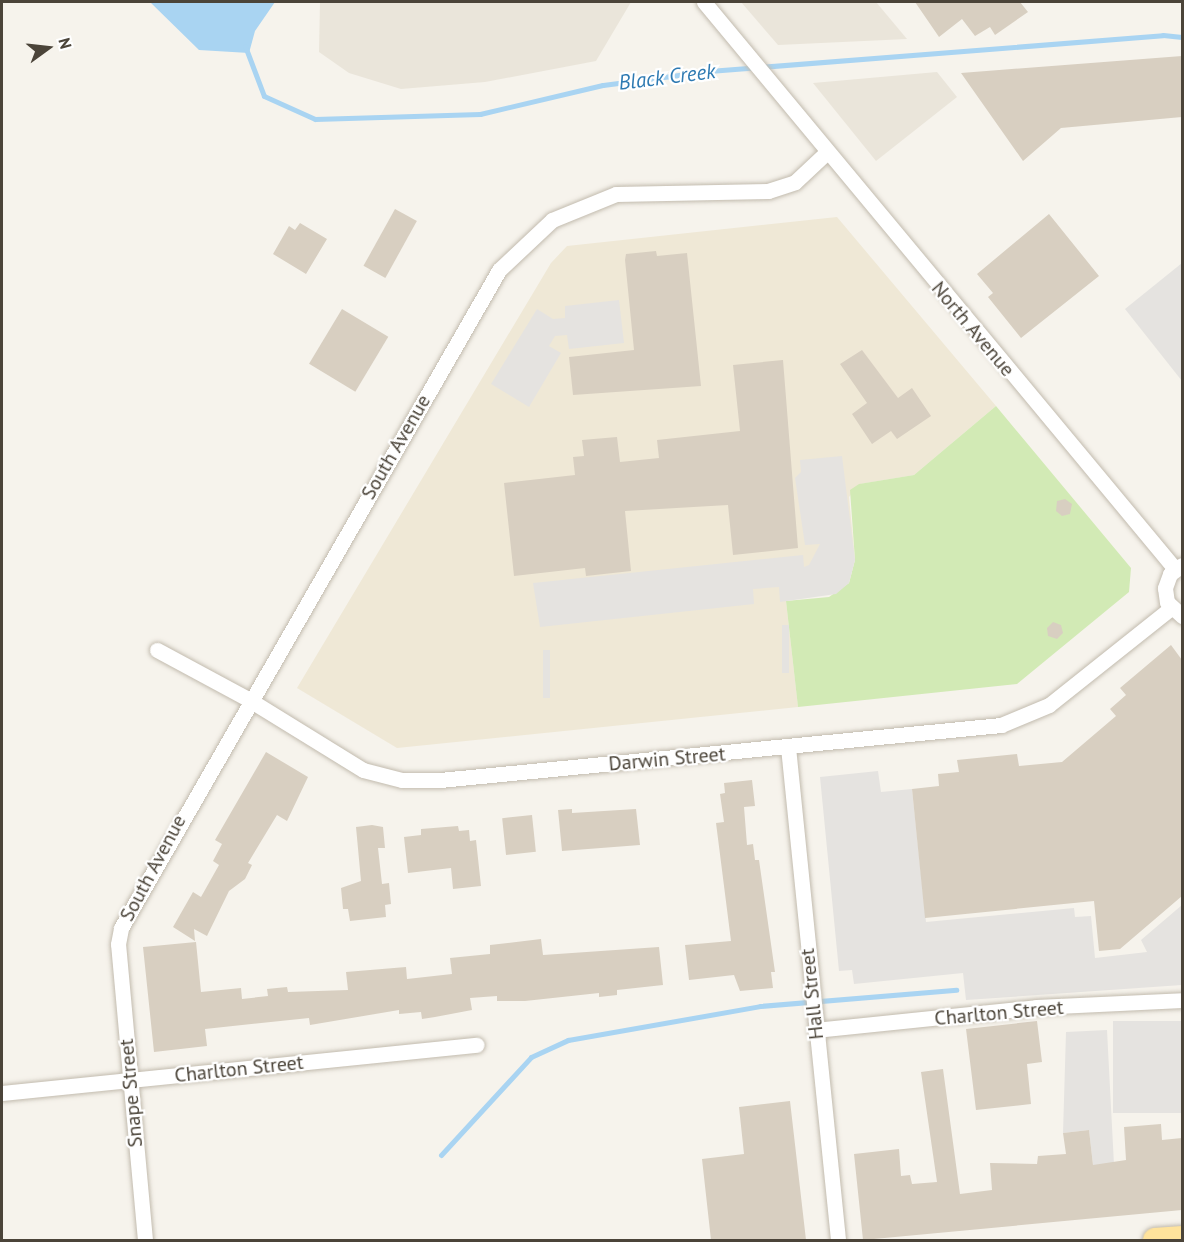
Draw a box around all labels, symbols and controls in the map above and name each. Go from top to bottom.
north arrow [18,18,78,78]
text: N [54,36,76,51]
water label: Black Creek [617,59,717,95]
street label: North Avenue [926,276,1020,382]
street label: South Avenue [356,390,436,504]
street label: Darwin Street [608,742,726,776]
street label: South Avenue [115,810,191,926]
street label: Hall Street [795,947,829,1041]
street label: Charlton Street [933,995,1065,1031]
street label: Snape Street [114,1038,148,1148]
street label: Charlton Street [173,1050,305,1088]

